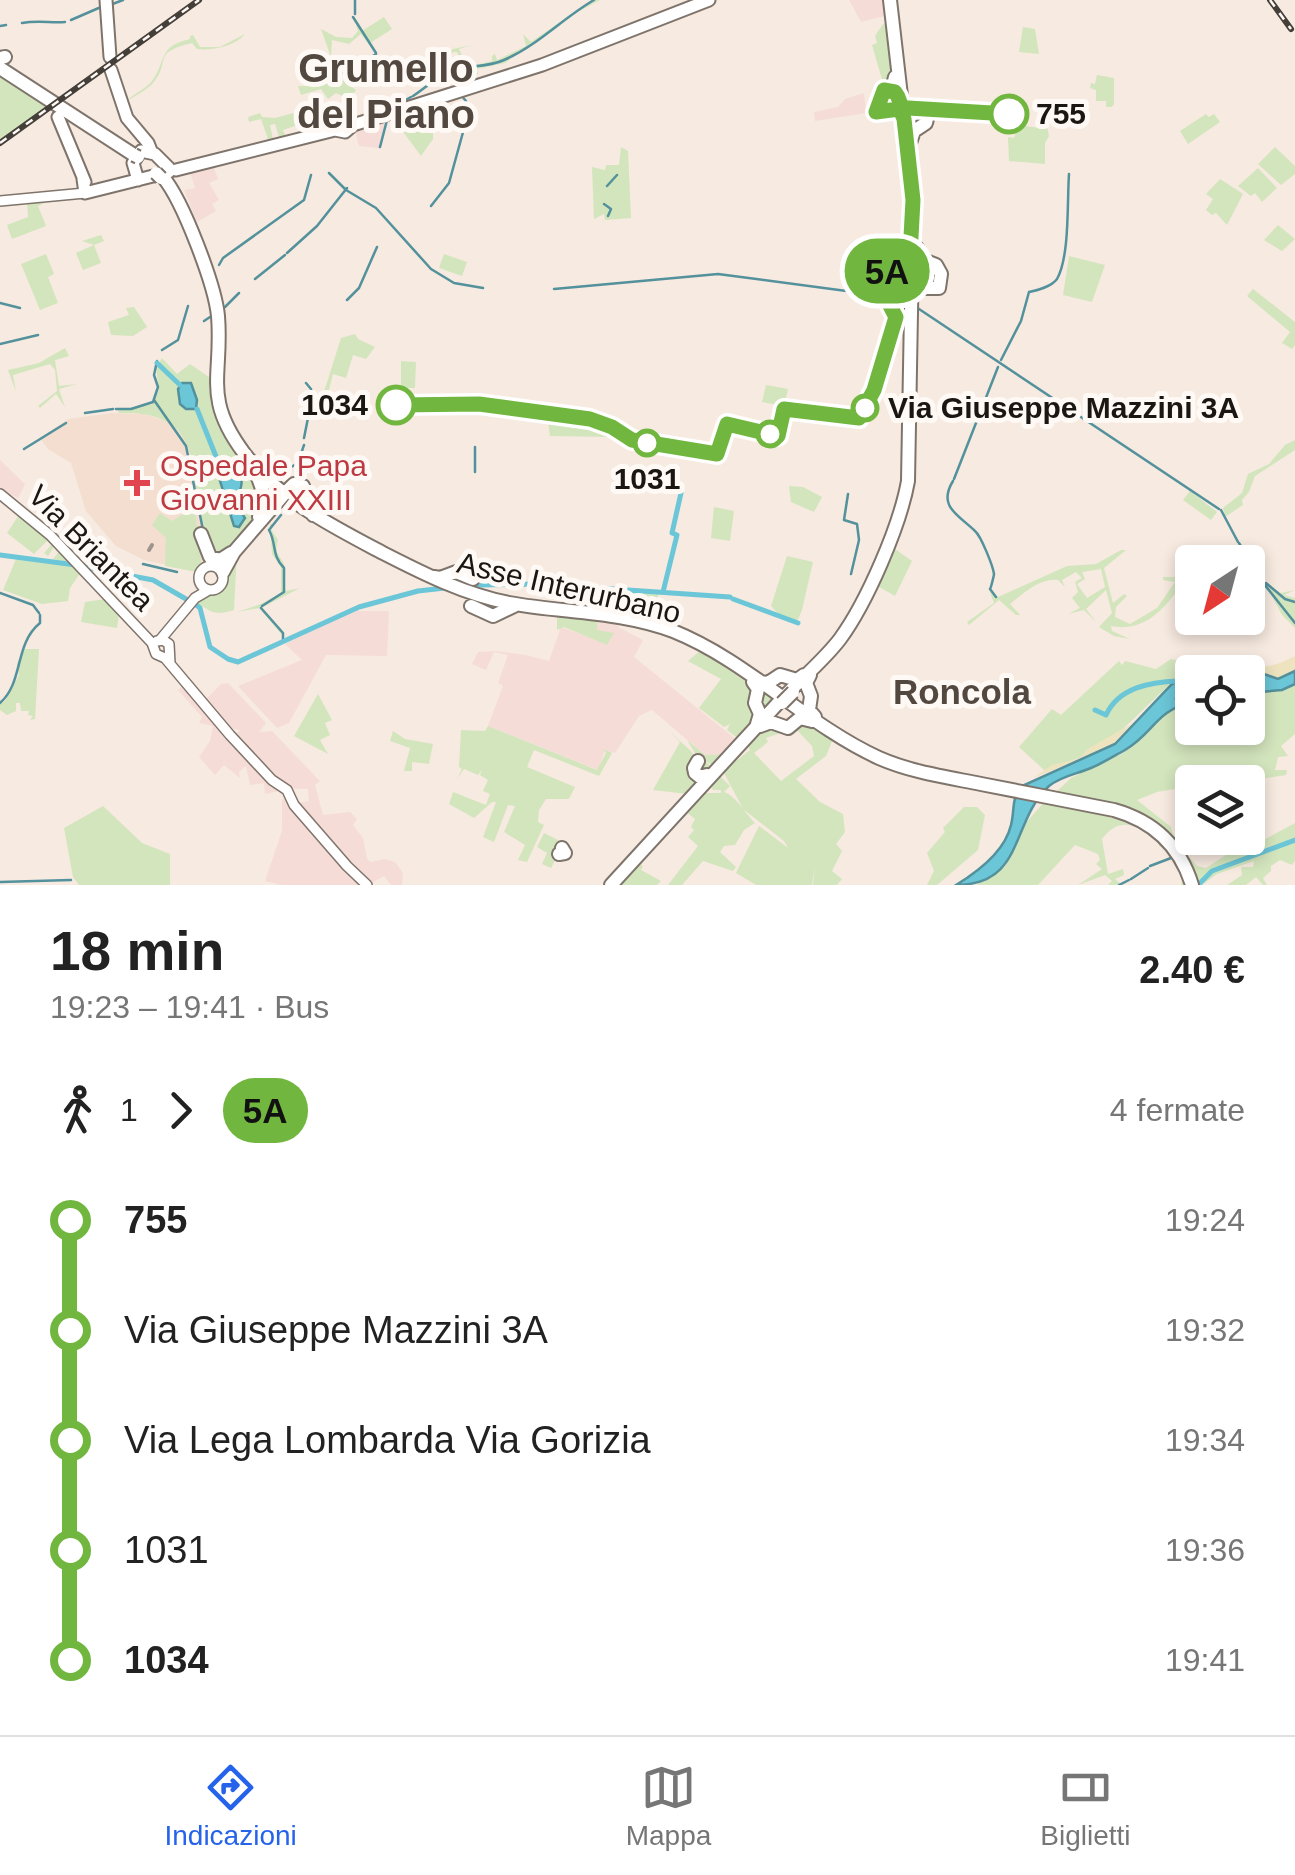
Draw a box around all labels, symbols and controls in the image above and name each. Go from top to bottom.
district label: Grumello del Piano [297,46,475,136]
marker: 755 [990,95,1028,133]
place label: 755 [1036,97,1086,130]
line badge: 5A [842,238,932,304]
text: 5A [865,252,909,291]
marker: 1034 [377,386,415,424]
place label: 1034 [301,388,368,421]
place label: Via Giuseppe Mazzini 3A [888,391,1239,424]
marker: Via Giuseppe Mazzini 3A [852,395,878,421]
unlabelled marker [757,421,783,447]
marker: 1031 [634,430,660,456]
place label: Ospedale Papa Giovanni XXIII [160,449,367,516]
place label: 1031 [614,462,680,495]
marker: Ospedale Papa Giovanni XXIII [124,470,150,496]
street label: Via Briantea [22,478,161,617]
north arrow [1175,545,1265,635]
map controls [1175,545,1265,855]
street label: Asse Interurbano [454,546,684,629]
button: locate [1175,655,1265,745]
district label: Roncola [893,672,1032,711]
button: layers [1175,765,1265,855]
text: 18 min [50,920,224,982]
text: 2.40 € [1139,949,1245,991]
text: 19:23 – 19:41 · Bus [50,989,329,1025]
icon: walk [50,1083,105,1138]
icon: forward [153,1083,208,1138]
text: 5A [243,1091,288,1130]
text: 1 [120,1092,138,1128]
text: 4 fermate [1110,1092,1245,1128]
text: 755 [124,1199,187,1241]
text: 19:24 [1165,1202,1245,1238]
text: Via Giuseppe Mazzini 3A [124,1309,548,1351]
text: 19:32 [1165,1312,1245,1348]
text: Via Lega Lombarda Via Gorizia [124,1419,651,1461]
text: 19:34 [1165,1422,1245,1458]
text: 1031 [124,1529,209,1571]
text: 19:36 [1165,1532,1245,1568]
text: 1034 [124,1639,209,1681]
text: 19:41 [1165,1642,1245,1678]
tab: Indicazioni [164,1760,297,1852]
tab: Mappa [626,1760,711,1852]
tab: Biglietti [1040,1760,1131,1852]

